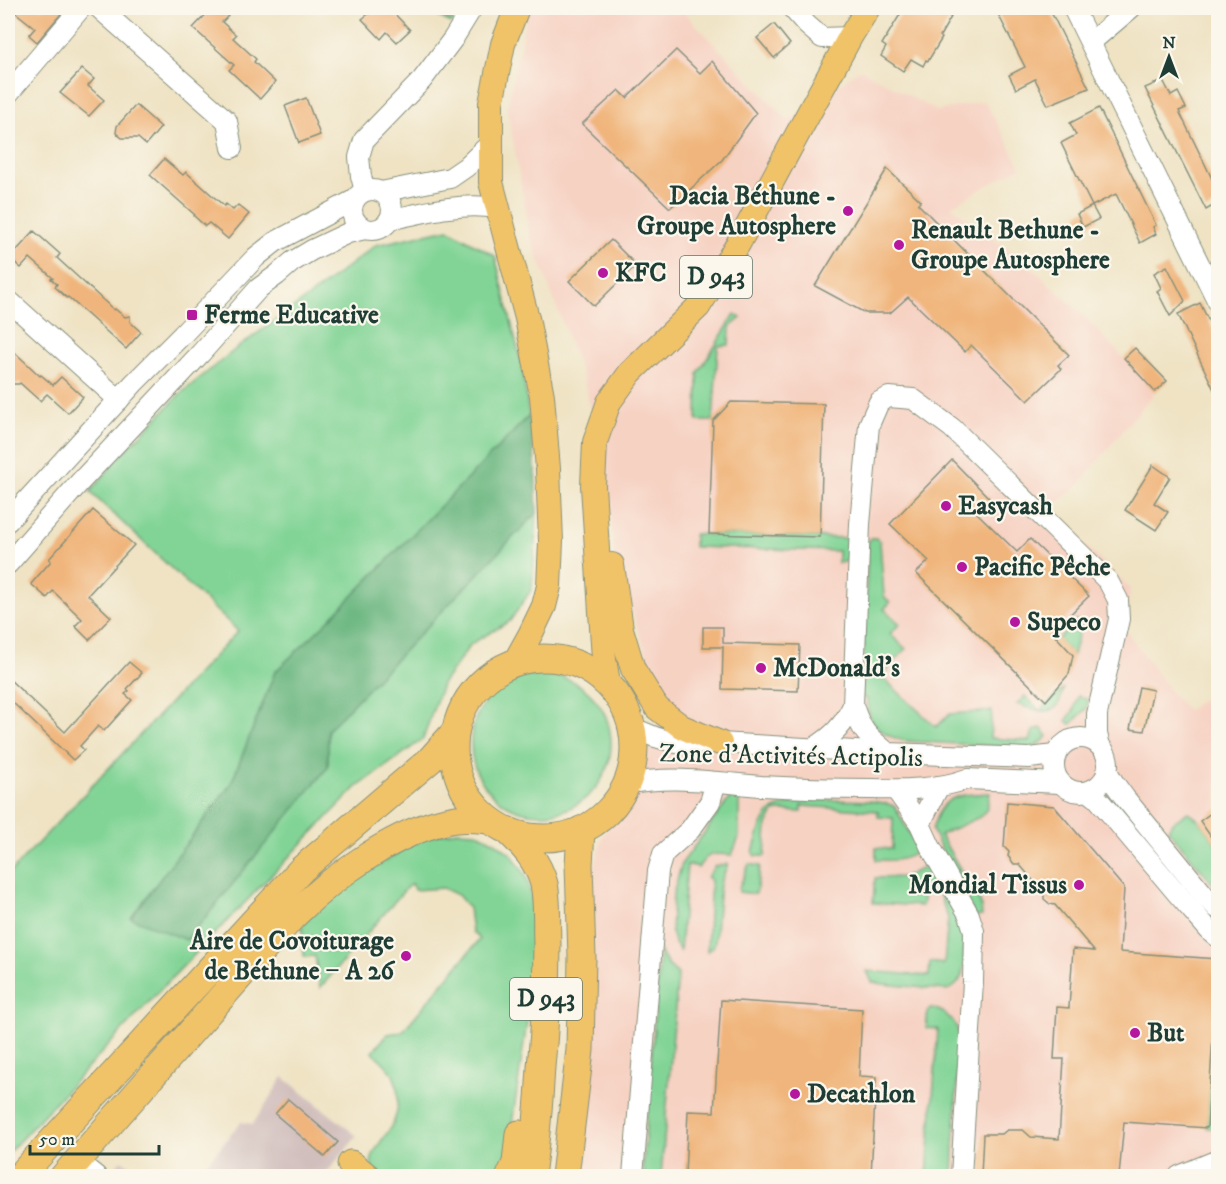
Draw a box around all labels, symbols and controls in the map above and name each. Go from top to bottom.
north arrow [1139,27,1199,87]
text: N [1162,33,1176,53]
place label: Dacia Béthune - Groupe Autosphere [637,180,836,243]
marker: Dacia Béthune - Groupe Autosphere [841,204,855,218]
place label: Renault Bethune - Groupe Autosphere [911,214,1110,277]
marker: Renault Bethune - Groupe Autosphere [892,238,906,252]
road number: D 943 [680,256,752,298]
place label: KFC [615,257,667,290]
marker: KFC [596,266,610,280]
place label: Ferme Educative [204,299,379,332]
marker: Ferme Educative [185,308,199,322]
place label: Easycash [958,490,1053,523]
marker: Easycash [939,499,953,513]
place label: Pacific Pêche [974,551,1111,584]
marker: Pacific Pêche [955,560,969,574]
place label: Supeco [1027,606,1101,639]
marker: Supeco [1008,615,1022,629]
place label: McDonald's [773,652,900,685]
marker: McDonald's [754,661,768,675]
street label: Zone d'Activités Actipolis [659,737,923,775]
place label: Mondial Tissus [908,869,1067,902]
marker: Mondial Tissus [1072,878,1086,892]
place label: Aire de Covoiturage de Béthune − A 26 [189,925,395,988]
marker: Aire de Covoiturage de Béthune − A 26 [399,949,413,963]
road number: D 943 [510,978,582,1020]
place label: But [1147,1017,1185,1050]
marker: But [1128,1026,1142,1040]
place label: Decathlon [807,1078,916,1111]
marker: Decathlon [788,1087,802,1101]
scale bar [30,1118,159,1156]
text: 50 m [39,1129,75,1151]

